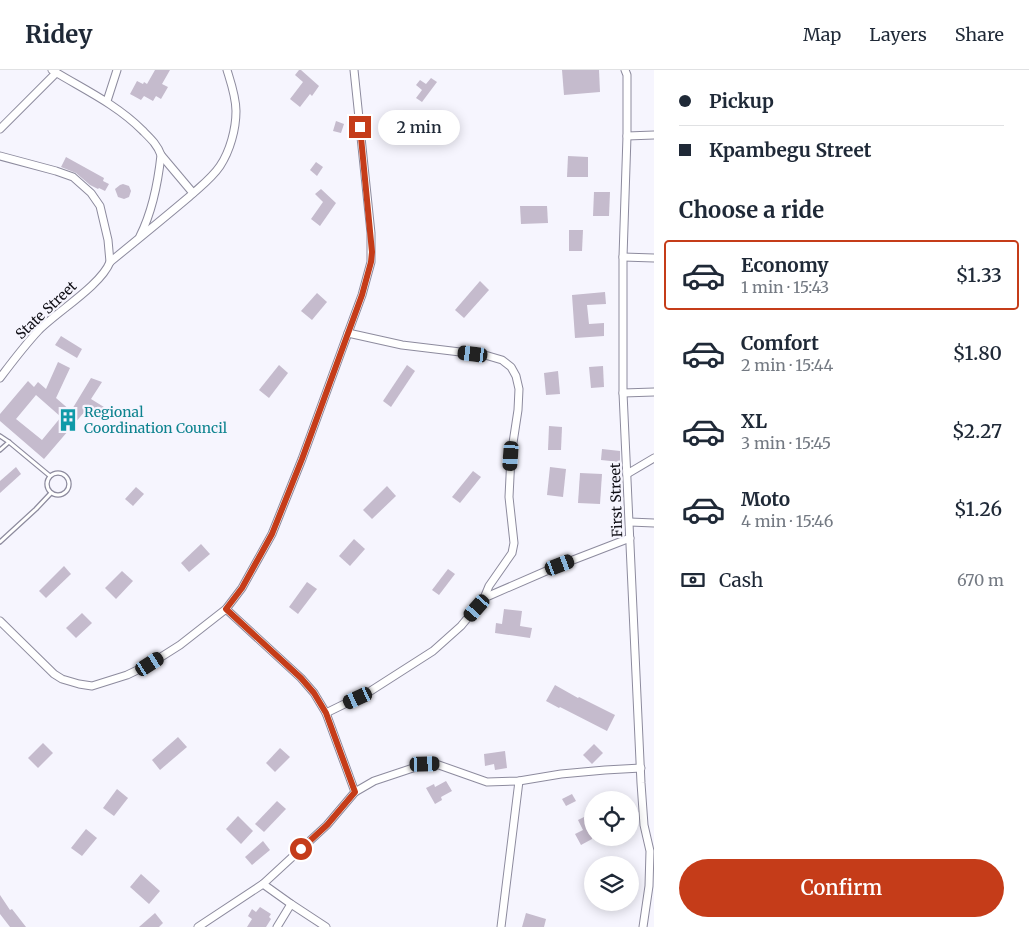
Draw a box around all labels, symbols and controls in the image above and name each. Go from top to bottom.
text: Ridey [25,19,93,50]
text: Map [803,23,841,46]
text: Layers [869,23,927,46]
text: Share [955,23,1004,46]
text: Pickup [709,89,774,113]
callout: 2 min [378,110,460,144]
route end [349,116,371,138]
text: 2 min [396,117,442,137]
text: Kpambegu Street [709,138,871,162]
text: Choose a ride [679,196,824,224]
icon: car [681,253,726,298]
text: Economy [741,253,829,277]
text: $1.33 [956,263,1002,287]
street label: State Street [12,277,81,343]
text: 1 min · 15:43 [741,277,829,297]
icon: car [681,331,726,376]
text: Comfort [741,331,819,355]
text: $1.80 [953,341,1002,365]
car [457,345,488,363]
text: 2 min · 15:44 [741,355,833,375]
place label: Regional Coordination Council [84,403,228,437]
building icon: Regional Coordination Council [55,407,81,433]
icon: car [681,409,726,454]
text: XL [741,409,767,433]
text: $2.27 [952,419,1002,443]
text: 3 min · 15:45 [741,433,831,453]
car [502,441,519,471]
street label: First Street [606,462,626,538]
icon: car [681,487,726,532]
text: Moto [741,487,790,511]
text: $1.26 [954,497,1002,521]
text: 4 min · 15:46 [741,511,833,531]
car [543,553,576,577]
icon: cash [679,566,707,594]
text: Cash [719,568,763,592]
text: 670 m [957,570,1004,590]
car [461,592,492,624]
car [133,650,166,678]
car [341,685,374,711]
car [409,756,440,772]
map controls [584,791,639,911]
button: locate [584,791,639,846]
route start [290,838,312,860]
button: layers [584,856,639,911]
button: Confirm [679,859,1004,917]

